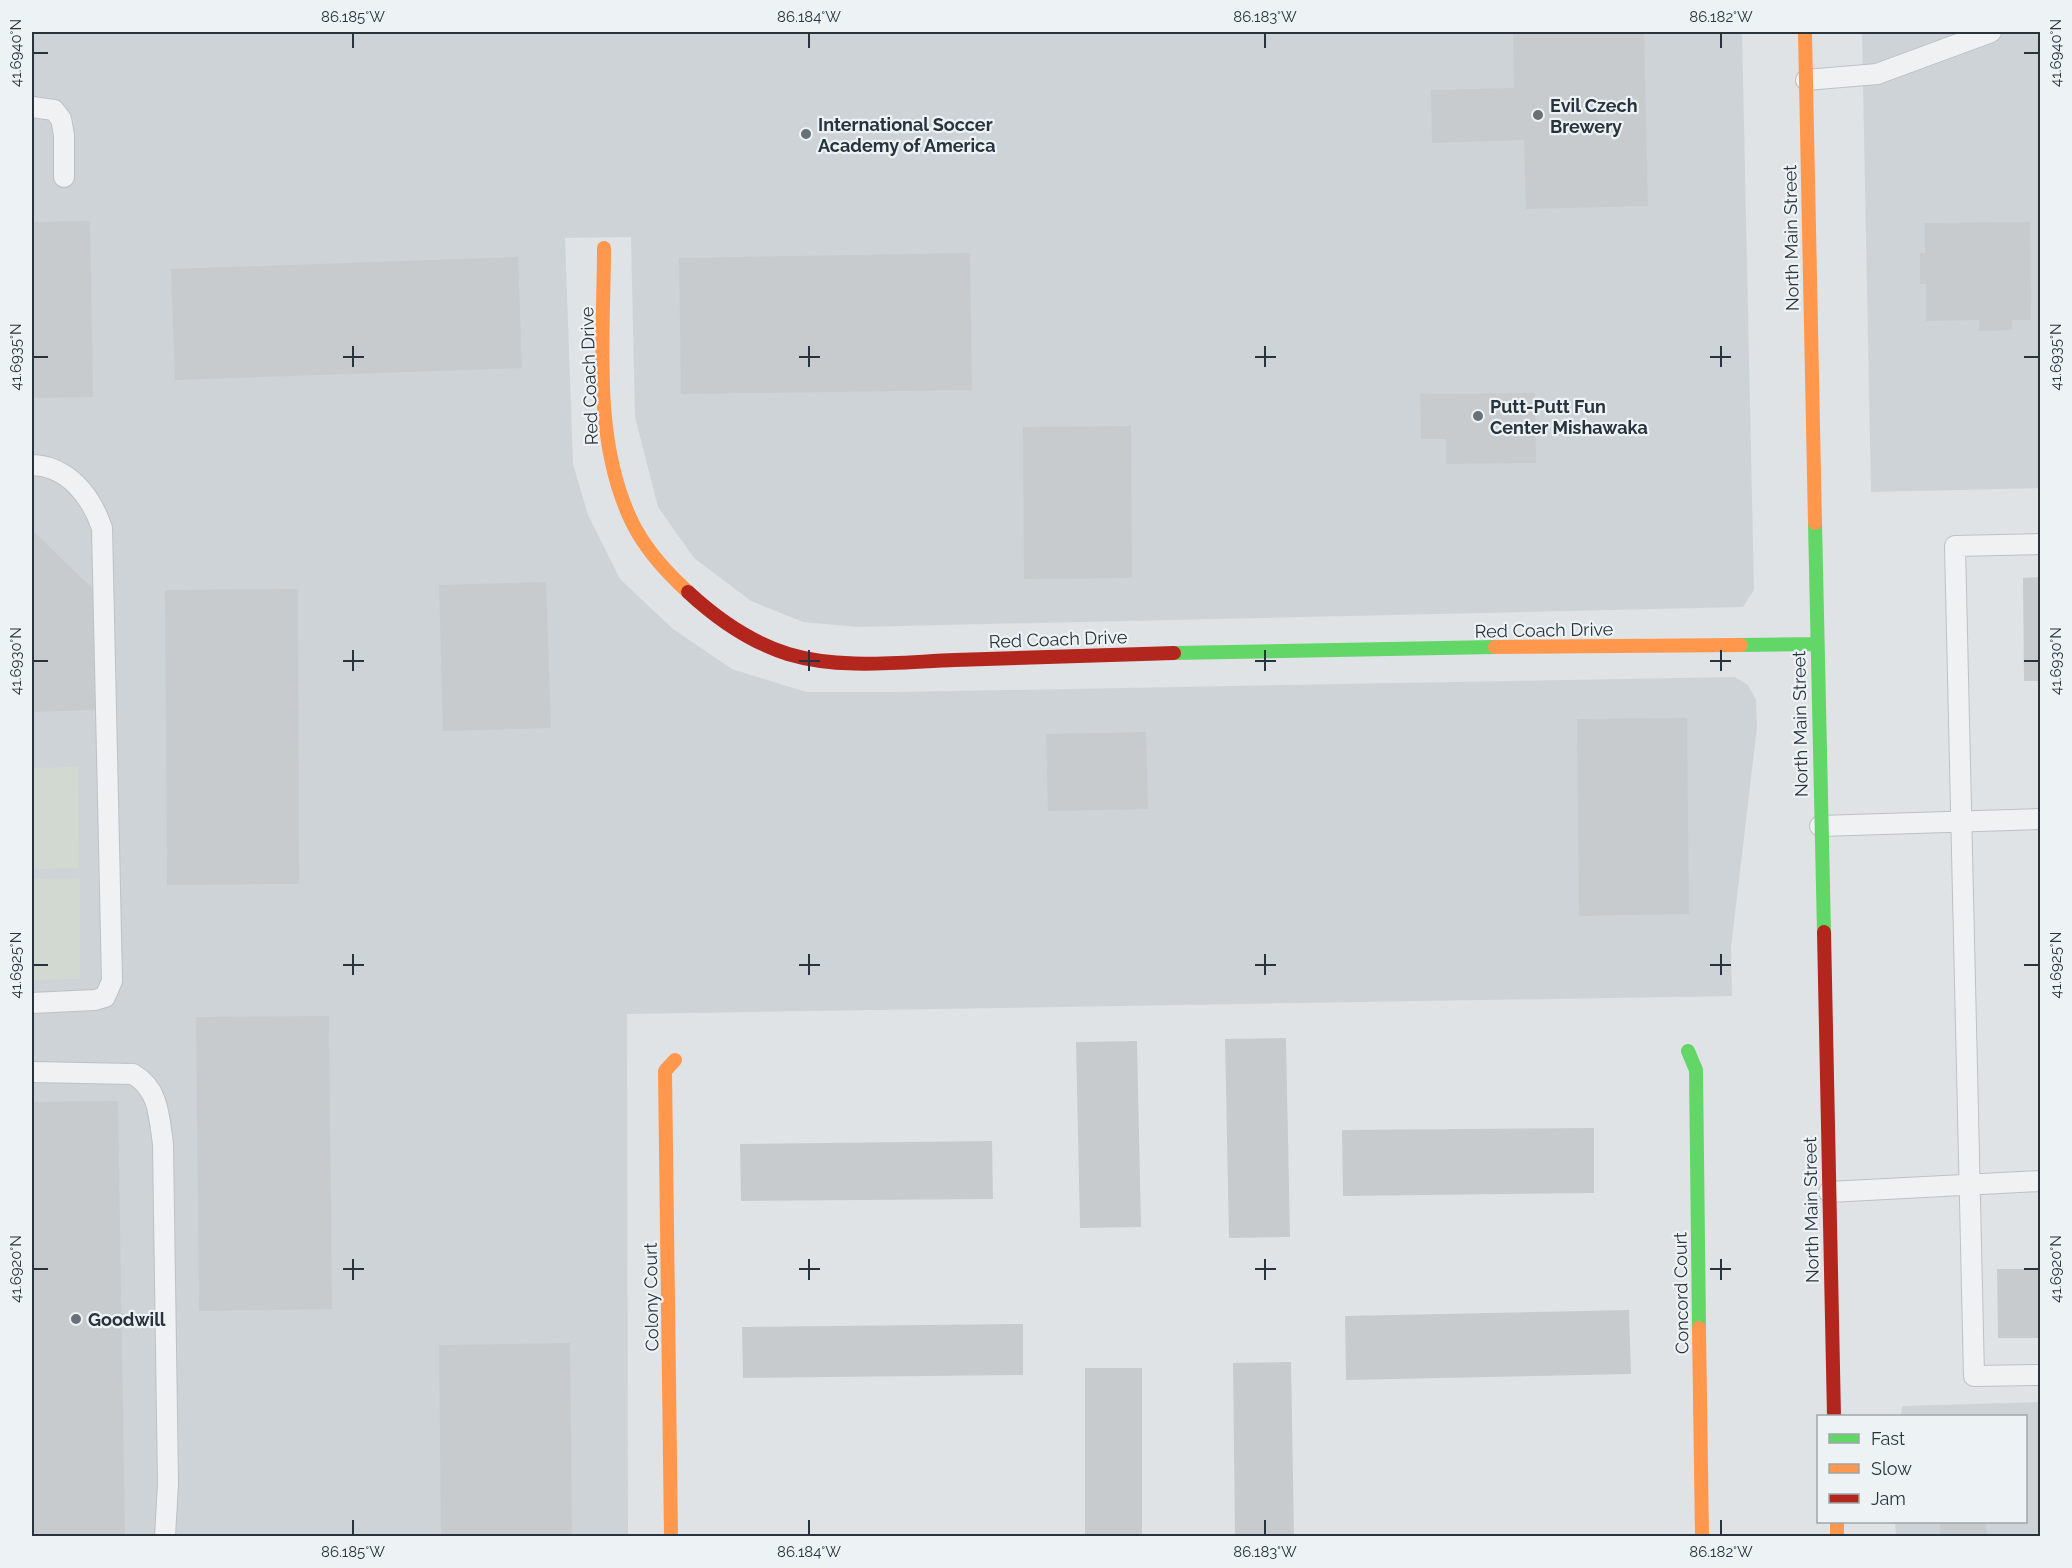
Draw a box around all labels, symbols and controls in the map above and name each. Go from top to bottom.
text: 86.185°W [321,8,385,26]
text: 86.184°W [777,8,841,26]
text: 86.183°W [1233,8,1297,26]
text: 86.182°W [1689,8,1753,26]
text: 41.6940°N [7,19,25,87]
text: 41.6940°N [2047,19,2065,87]
place label: Evil Czech Brewery [1550,95,1638,137]
marker: Evil Czech Brewery [1531,108,1545,122]
place label: International Soccer Academy of America [818,114,996,156]
marker: International Soccer Academy of America [799,127,813,141]
street label: North Main Street [1779,165,1803,311]
street label: Red Coach Drive [576,306,602,446]
text: 41.6935°N [7,323,25,391]
text: 41.6935°N [2047,323,2065,391]
place label: Putt-Putt Fun Center Mishawaka [1490,396,1648,438]
marker: Putt-Putt Fun Center Mishawaka [1471,409,1485,423]
street label: Red Coach Drive [1475,618,1614,642]
street label: Red Coach Drive [988,626,1128,652]
text: 41.6930°N [7,627,25,695]
text: 41.6930°N [2047,627,2065,695]
street label: North Main Street [1788,651,1812,797]
text: 41.6925°N [7,932,25,998]
text: 41.6925°N [2047,932,2065,998]
street label: North Main Street [1799,1137,1823,1283]
street label: Concord Court [1669,1232,1693,1354]
text: 41.6920°N [7,1235,25,1303]
text: 41.6920°N [2047,1235,2065,1303]
street label: Colony Court [640,1242,662,1352]
place label: Goodwill [88,1309,166,1330]
marker: Goodwill [69,1312,83,1326]
legend [1817,1415,2027,1523]
text: Fast [1871,1428,1905,1449]
text: Slow [1871,1458,1912,1479]
text: Jam [1871,1488,1906,1509]
text: 86.185°W [321,1543,385,1561]
text: 86.184°W [777,1543,841,1561]
text: 86.183°W [1233,1543,1297,1561]
text: 86.182°W [1689,1543,1753,1561]

